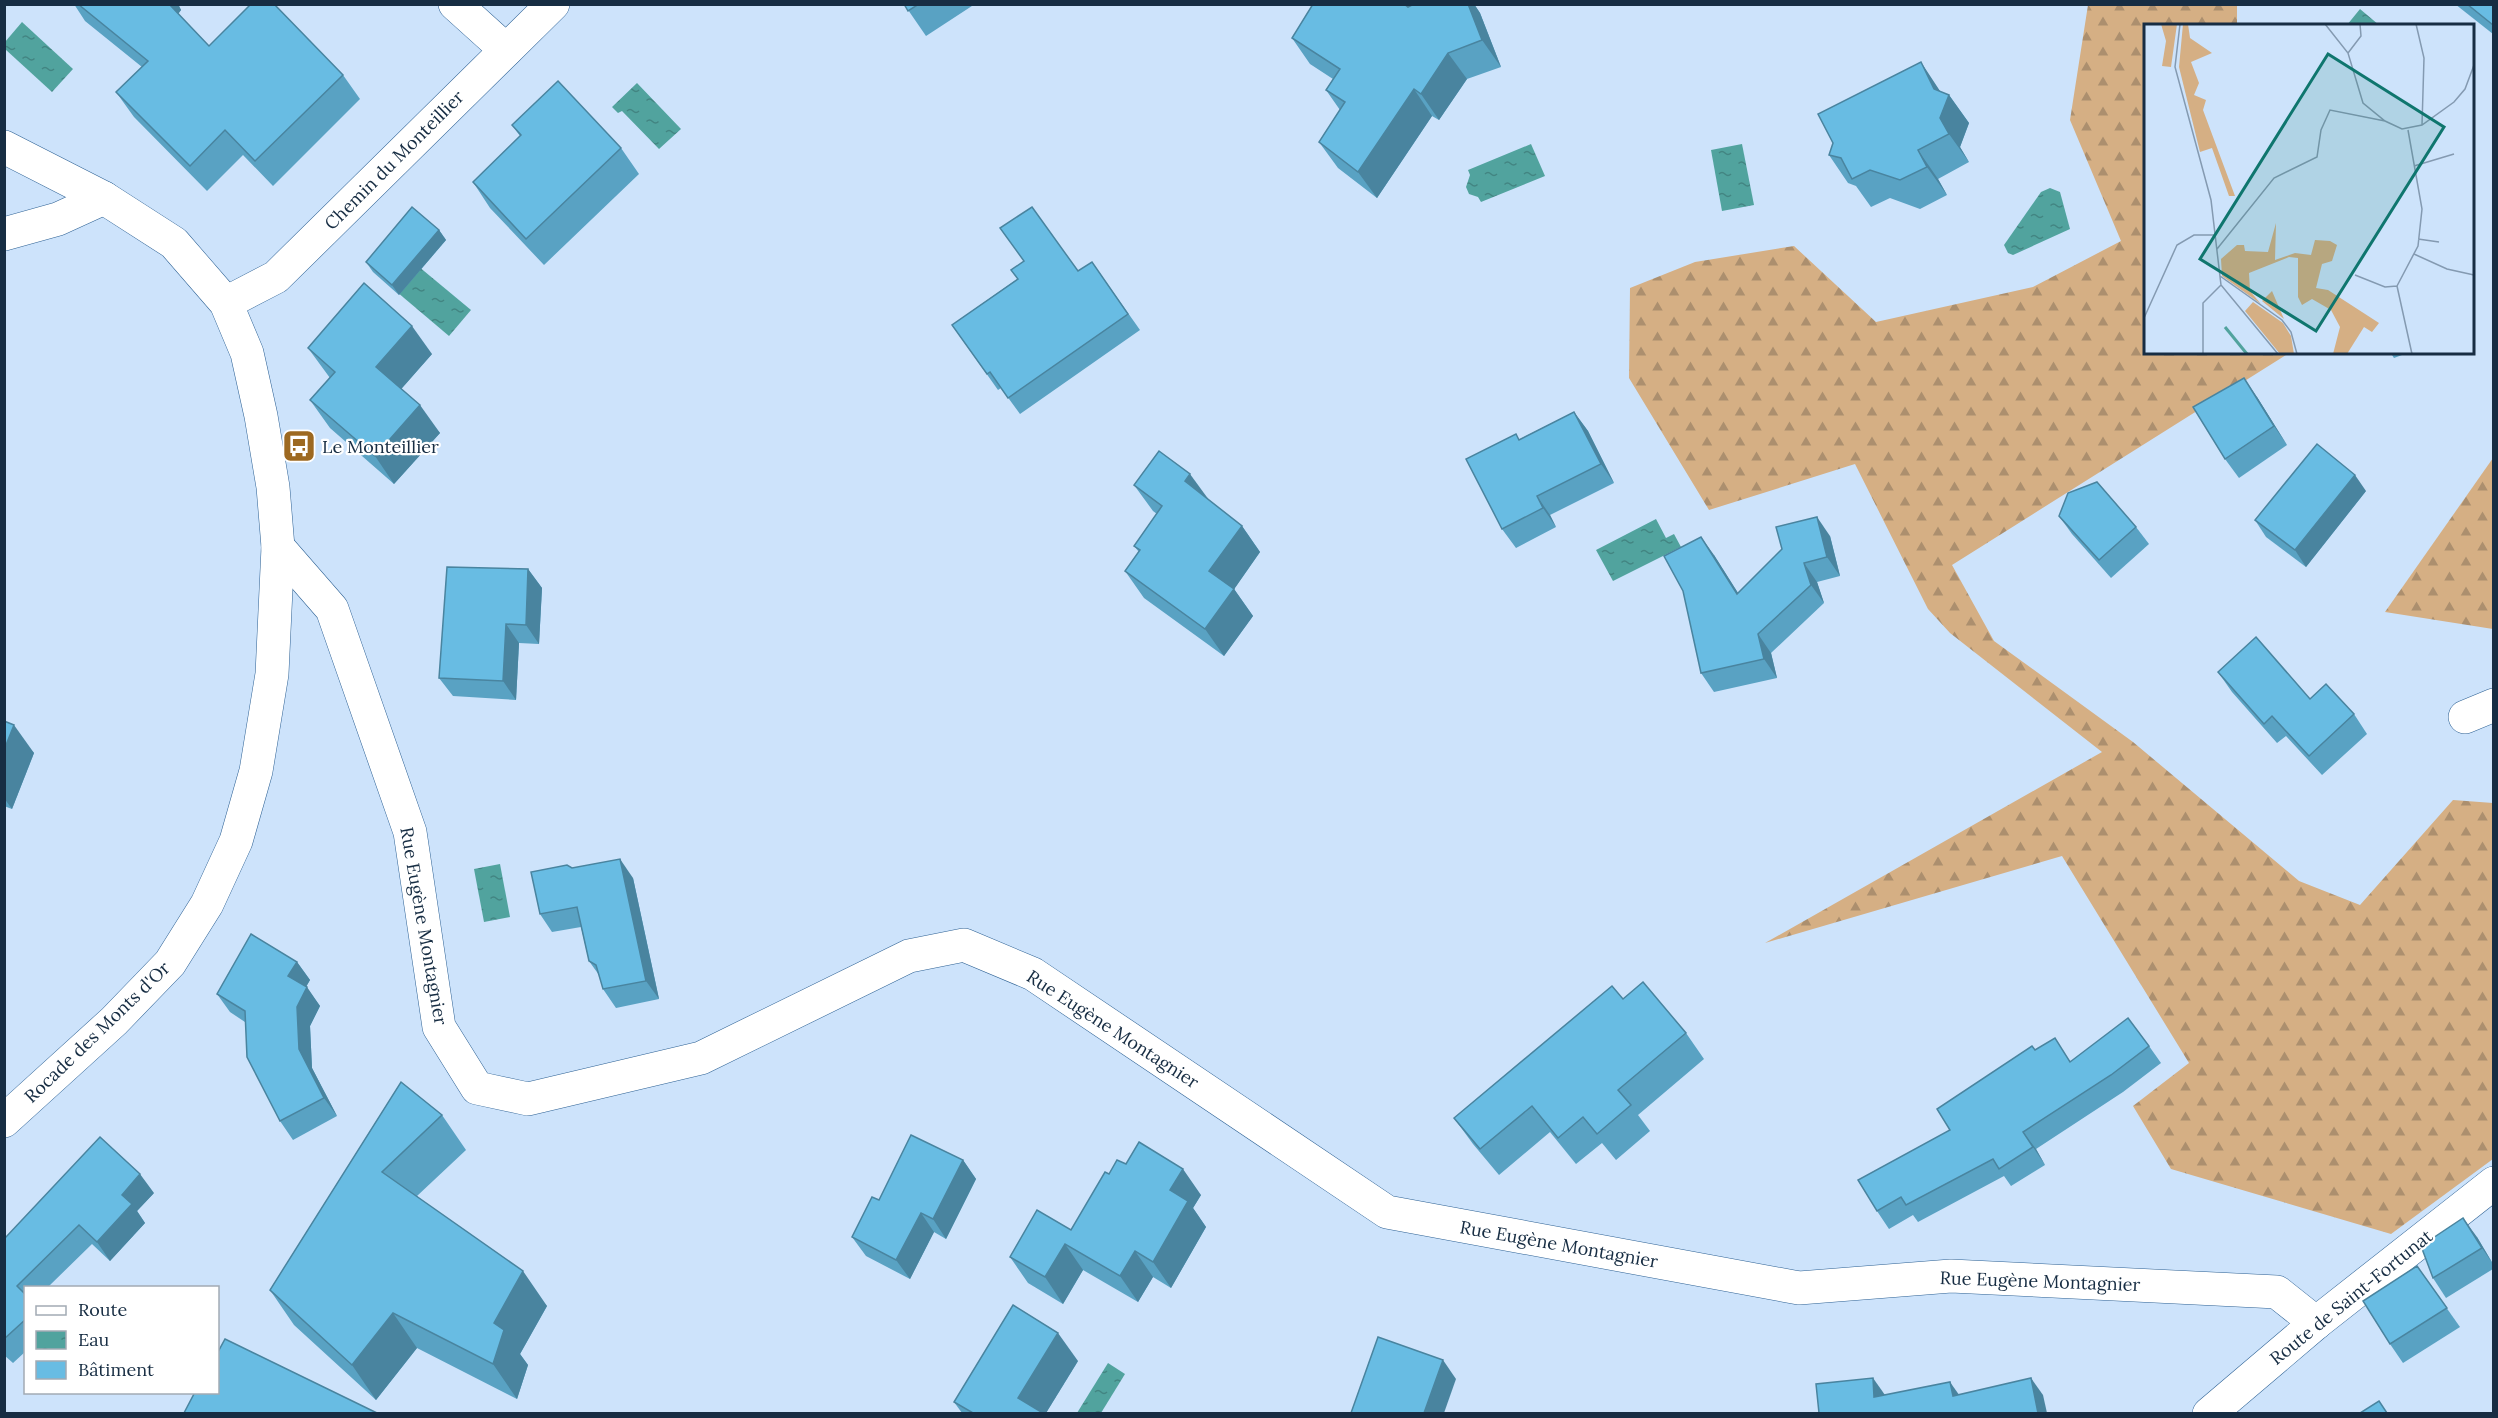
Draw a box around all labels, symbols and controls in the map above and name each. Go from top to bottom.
inset map [2144,24,2474,354]
street label: Chemin du Monteillier [319,85,469,235]
bus stop icon: Le Monteillier [281,428,317,464]
place label: Le Monteillier [322,435,439,458]
street label: Rue Eugène Montagnier [395,825,453,1027]
street label: Rocade des Monts d'Or [19,956,175,1108]
street label: Rue Eugène Montagnier [1023,965,1204,1093]
street label: Rue Eugène Montagnier [1458,1215,1660,1273]
street label: Route de Saint-Fortunat [2265,1224,2437,1370]
street label: Rue Eugène Montagnier [1939,1266,2141,1296]
legend [24,1286,219,1394]
text: Route [78,1298,127,1321]
text: Eau [78,1328,109,1351]
text: Bâtiment [78,1358,154,1381]

